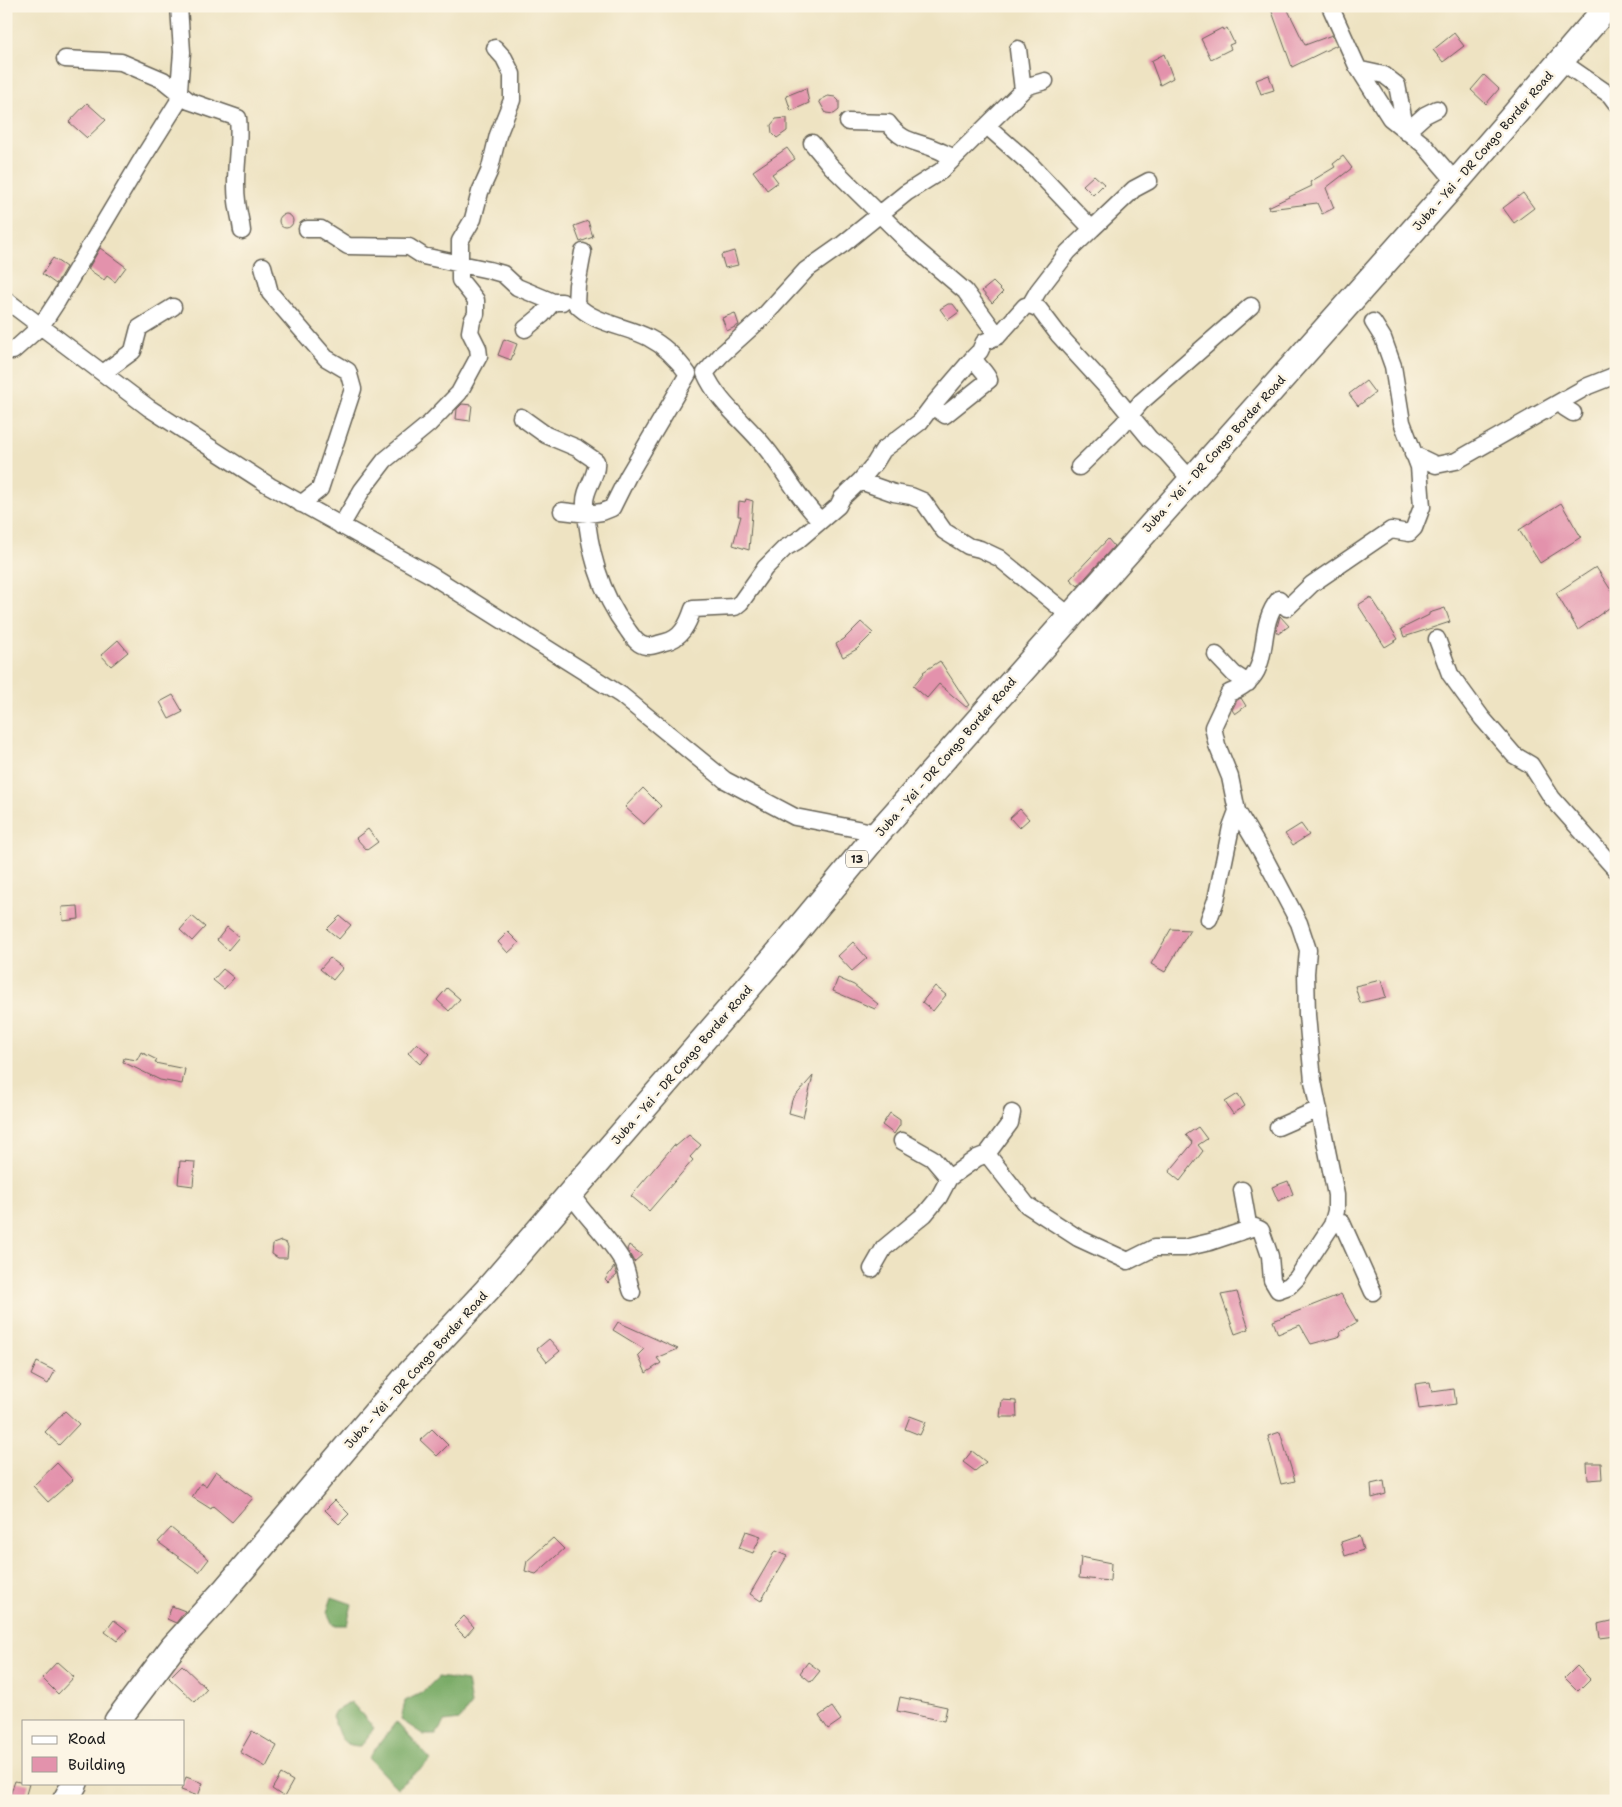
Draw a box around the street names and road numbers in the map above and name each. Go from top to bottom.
street label: Juba - Yei - DR Congo Border Road [1409,68,1557,234]
street label: Juba - Yei - DR Congo Border Road [1139,372,1289,536]
street label: Juba - Yei - DR Congo Border Road [872,674,1020,840]
road number: 13 [846,851,868,868]
street label: Juba - Yei - DR Congo Border Road [608,982,756,1148]
street label: Juba - Yei - DR Congo Border Road [341,1288,491,1452]

